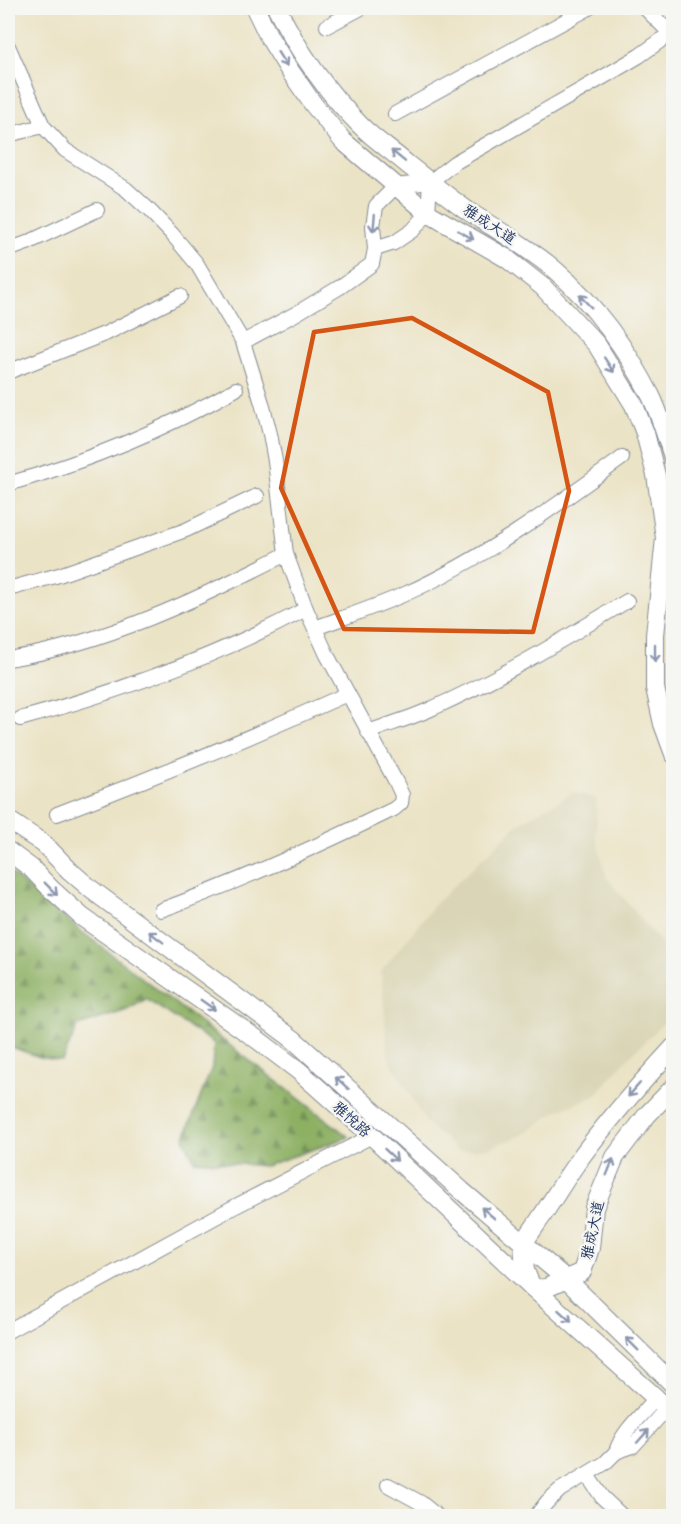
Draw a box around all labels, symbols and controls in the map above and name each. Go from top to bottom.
one-way arrow [277,50,289,67]
one-way arrow [390,150,406,163]
street label: 雅成大道 [460,200,520,248]
one-way arrow [368,213,379,233]
one-way arrow [458,230,475,242]
one-way arrow [578,293,592,308]
one-way arrow [604,356,616,373]
one-way arrow [649,643,661,663]
one-way arrow [44,882,59,897]
one-way arrow [148,931,164,943]
one-way arrow [199,999,215,1011]
one-way arrow [335,1076,350,1090]
one-way arrow [627,1082,641,1097]
street label: 雅悦路 [329,1097,375,1141]
one-way arrow [384,1147,399,1162]
one-way arrow [605,1158,616,1177]
street label: 雅成大道 [576,1199,608,1261]
one-way arrow [480,1206,496,1219]
one-way arrow [557,1309,572,1323]
one-way arrow [624,1337,639,1351]
one-way arrow [636,1429,650,1444]

